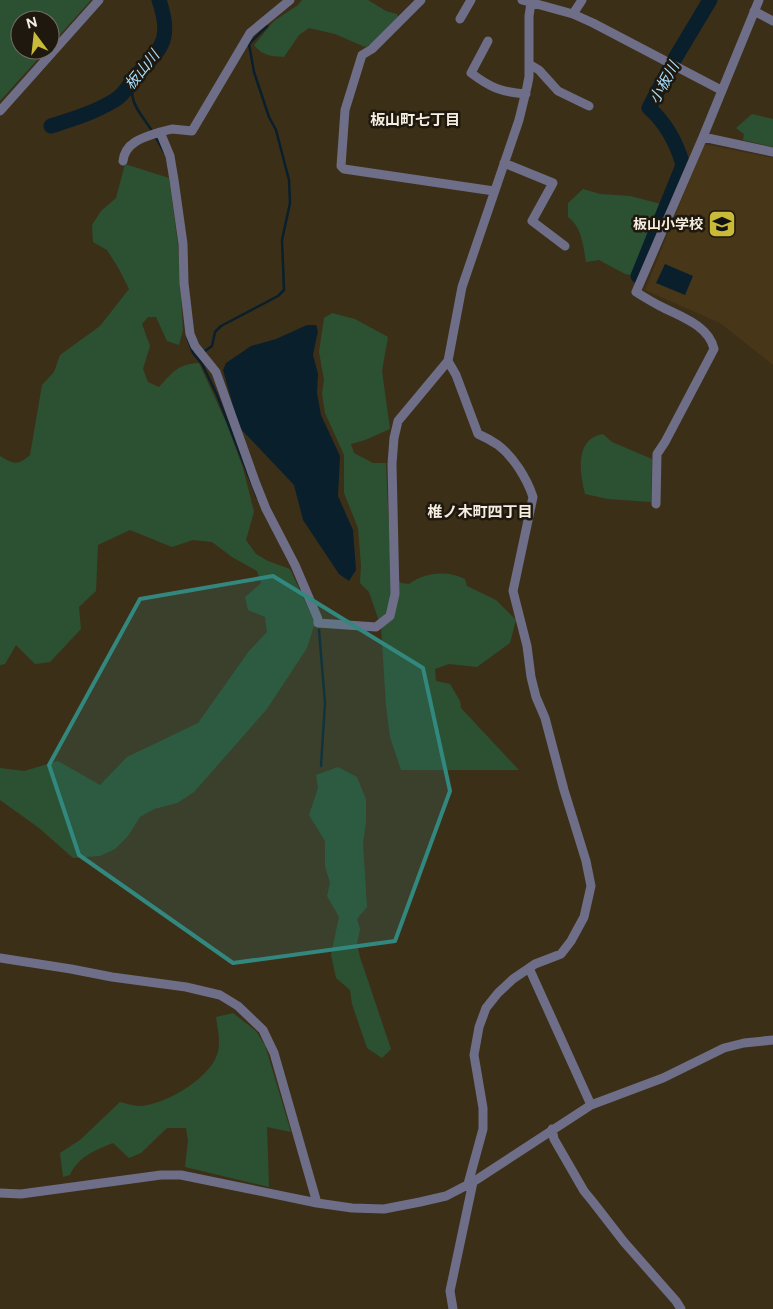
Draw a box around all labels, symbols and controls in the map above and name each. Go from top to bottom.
north arrow [10,10,60,60]
text: N [24,13,39,33]
water label: 板山川 [121,45,164,93]
water label: 小板川 [645,57,684,107]
district label: 板山町七丁目 [370,111,460,129]
school or university icon: 板山小学校 [707,209,737,239]
place label: 板山小学校 [633,216,703,233]
district label: 椎ノ木町四丁目 [427,503,533,521]

